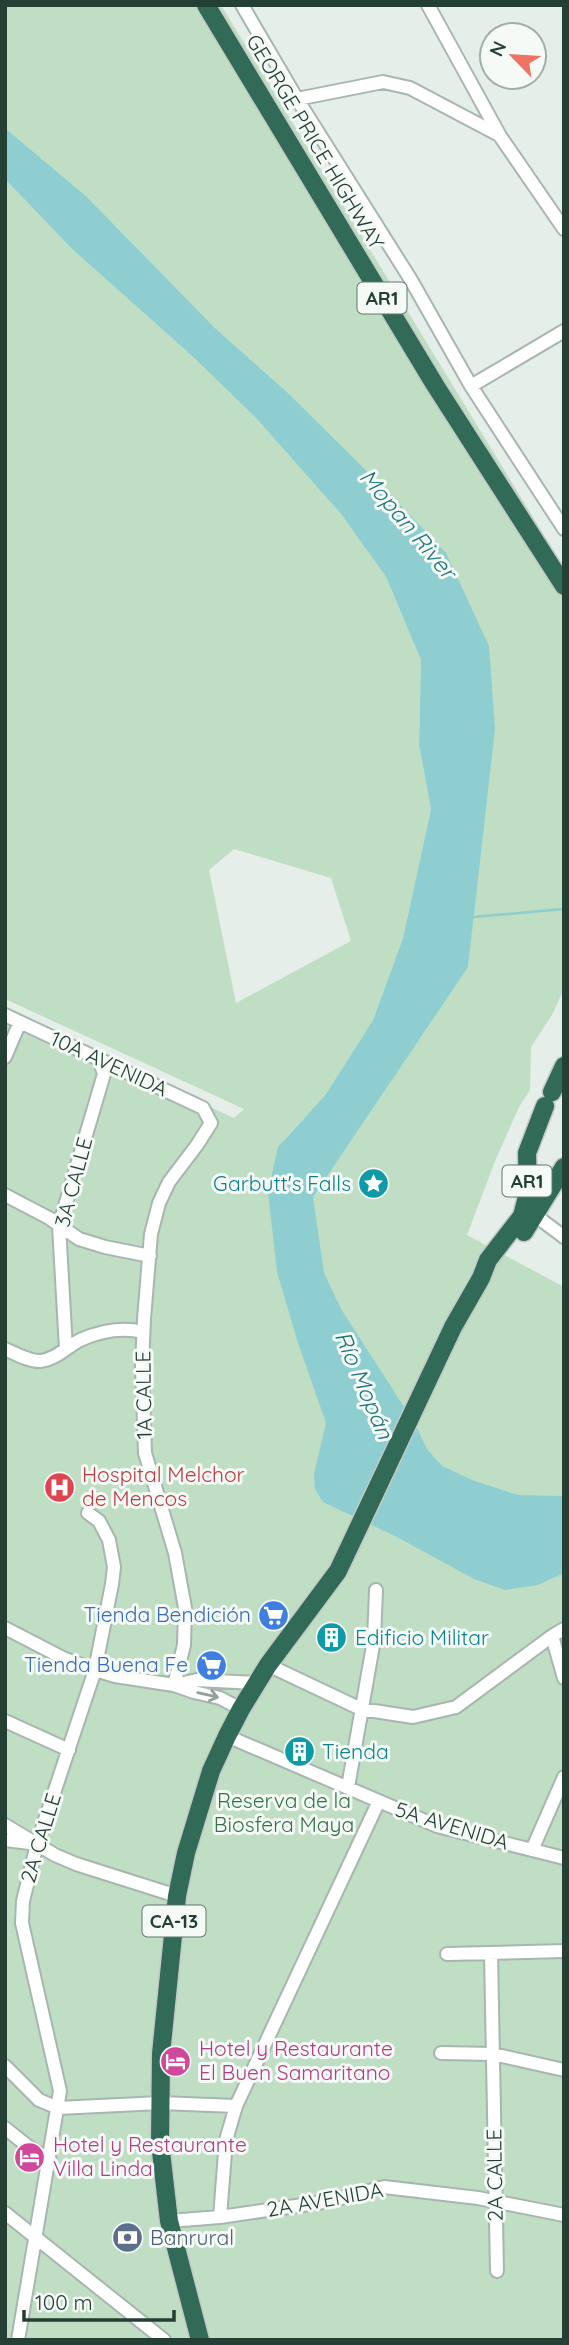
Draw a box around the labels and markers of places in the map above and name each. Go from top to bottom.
place icon: Garbutt's Falls [357,1167,391,1201]
place label: Garbutt's Falls [213,1170,351,1196]
place label: Hospital Melchor de Mencos [82,1461,245,1511]
hospital icon: Hospital Melchor de Mencos [42,1470,76,1504]
supermarket icon: Tienda Bendición [257,1598,291,1632]
place label: Tienda Bendición [84,1601,251,1627]
building icon: Edificio Militar [315,1621,349,1655]
place label: Edificio Militar [355,1624,489,1650]
supermarket icon: Tienda Buena Fe [194,1648,228,1682]
place label: Tienda Buena Fe [24,1651,188,1677]
building icon: Tienda [282,1735,316,1769]
place label: Tienda [322,1738,389,1764]
place label: Hotel y Restaurante El Buen Samaritano [199,2035,393,2085]
hotel icon: Hotel y Restaurante El Buen Samaritano [159,2044,193,2078]
place label: Hotel y Restaurante Villa Linda [53,2131,247,2181]
hotel icon: Hotel y Restaurante Villa Linda [13,2140,47,2174]
bank icon: Banrural [110,2221,144,2255]
place label: Banrural [150,2224,234,2250]

